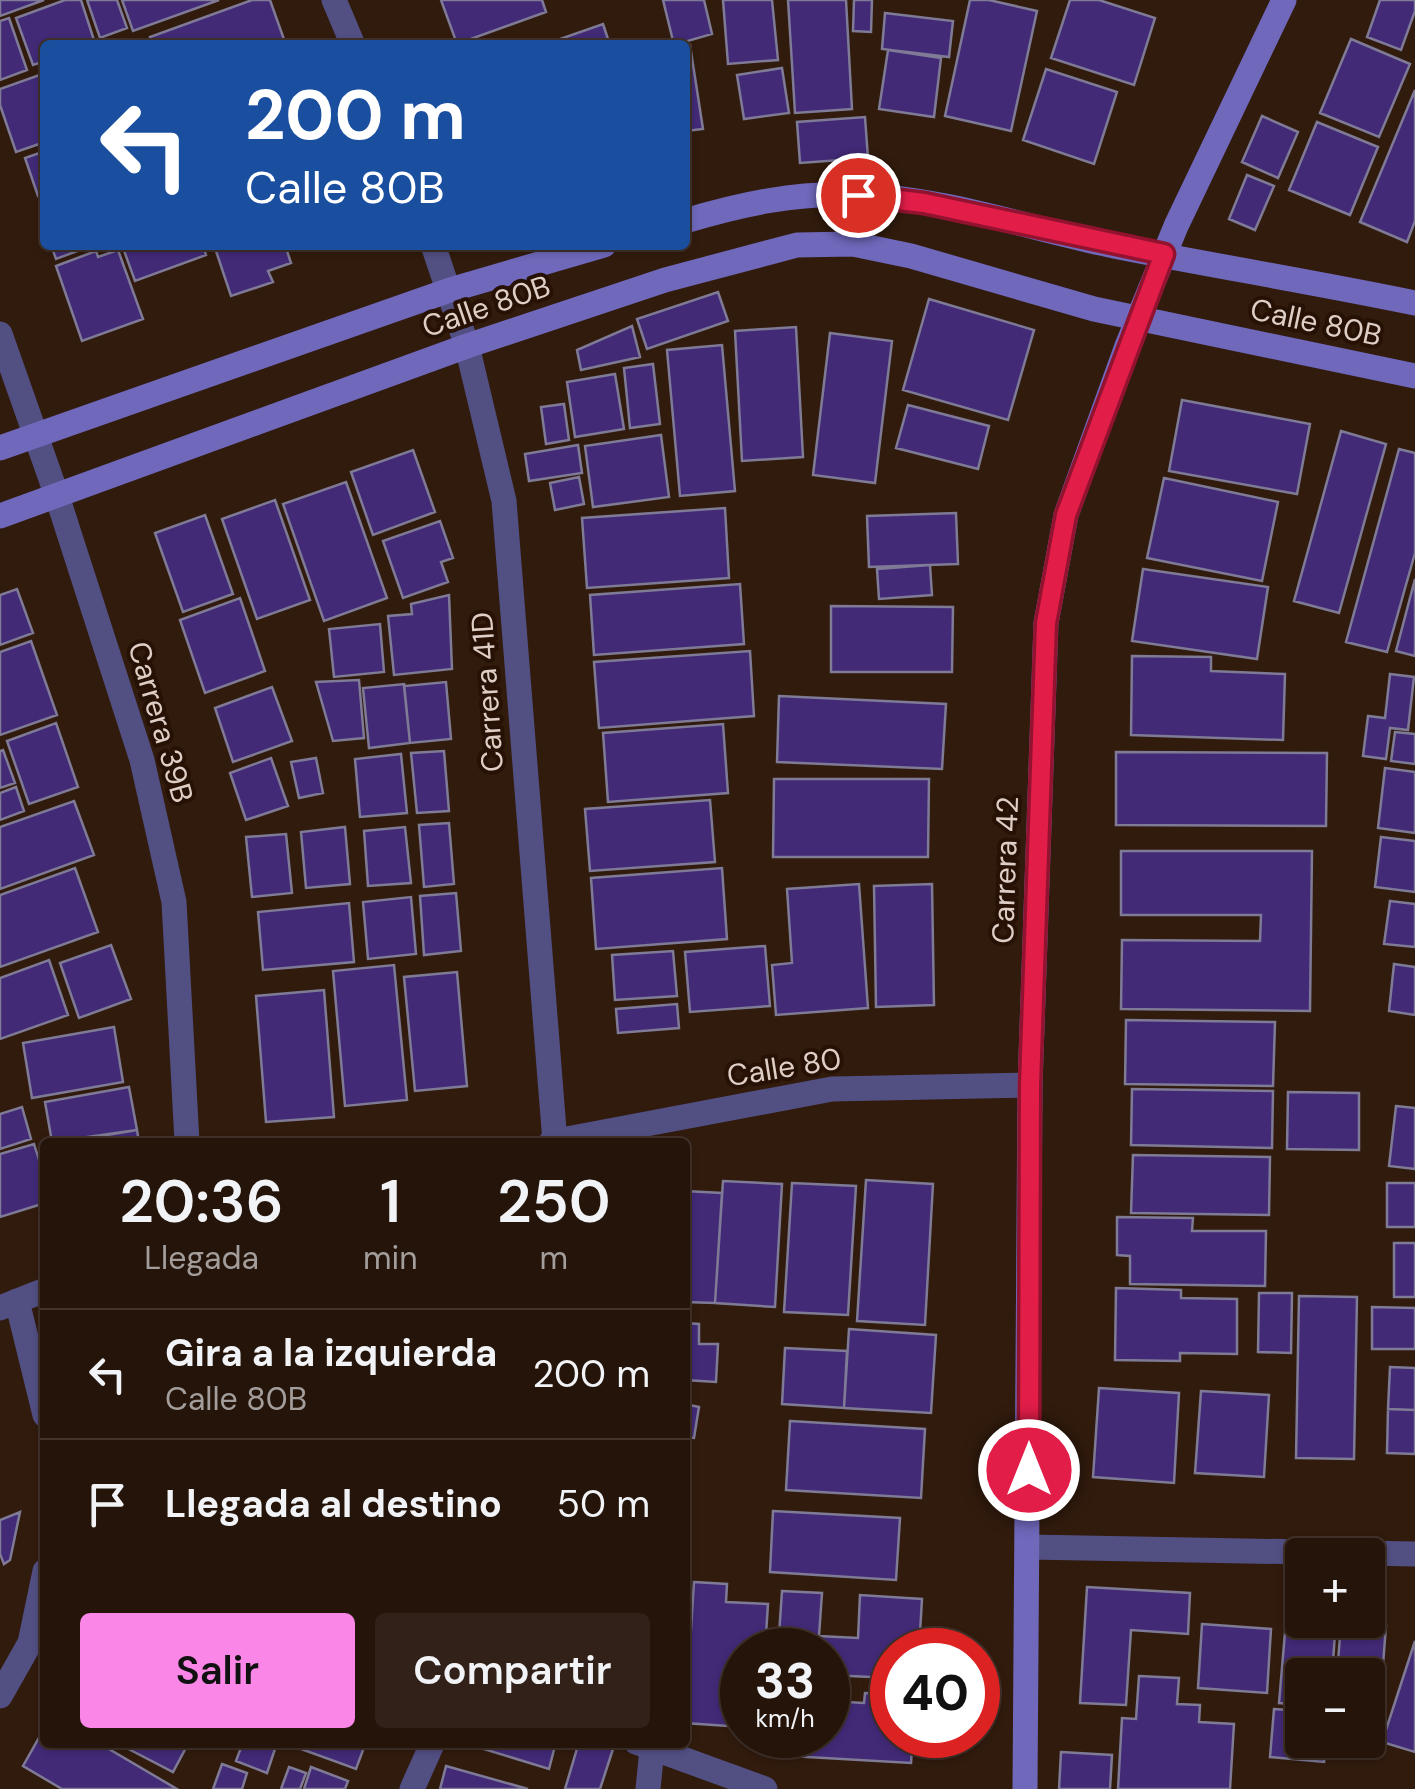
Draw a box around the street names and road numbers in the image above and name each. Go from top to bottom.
street label: Calle 80B [417,266,555,346]
street label: Calle 80B [1247,289,1385,355]
street label: Carrera 41D [462,611,512,773]
street label: Carrera 39B [119,637,203,807]
street label: Carrera 42 [983,796,1027,944]
street label: Calle 80 [724,1039,844,1095]

